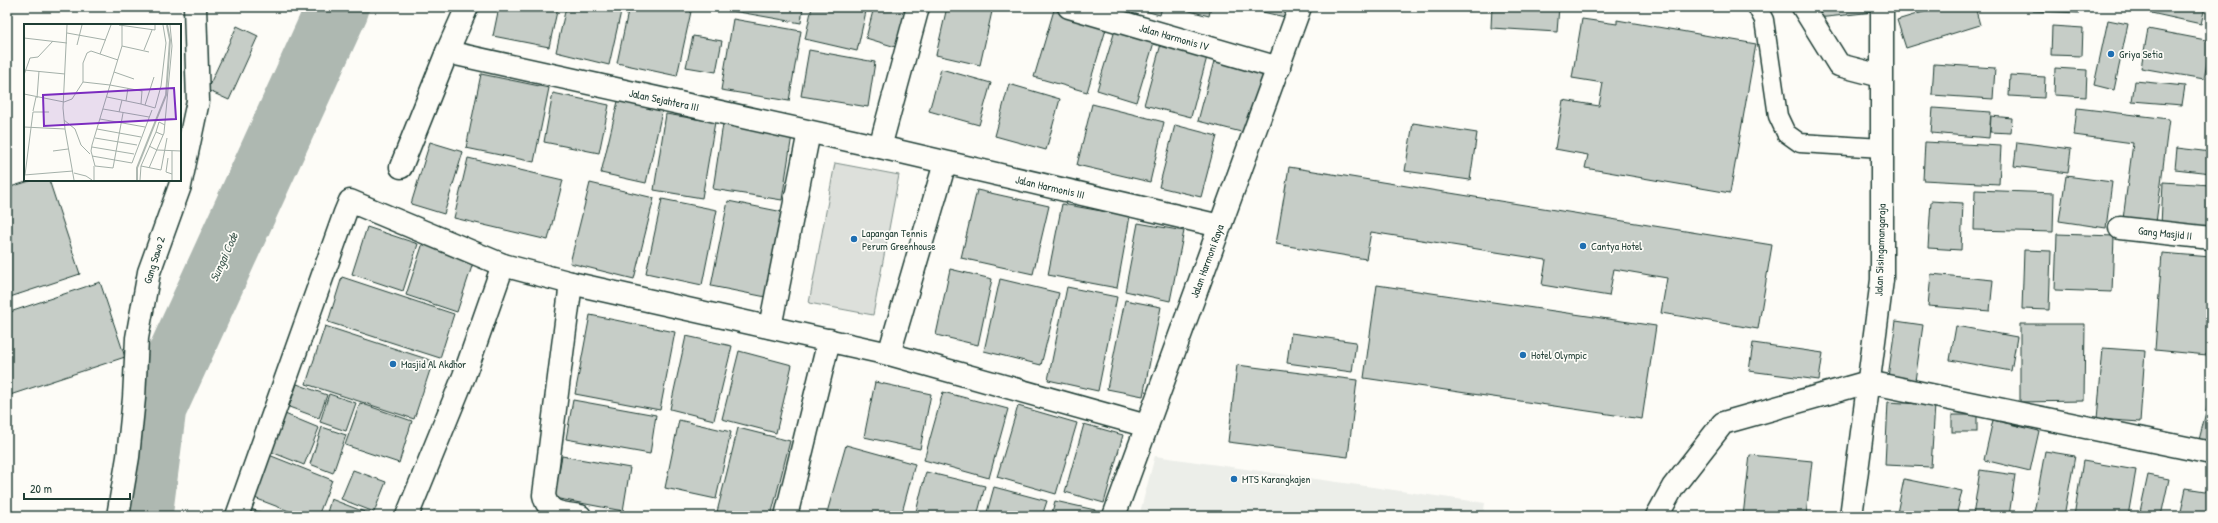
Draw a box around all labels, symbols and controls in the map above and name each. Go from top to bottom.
street label: Jalan Harmonis IV [1138,20,1211,54]
inset map [24,24,181,181]
place label: Griya Setia [2119,47,2163,61]
marker: Griya Setia [2106,49,2116,59]
street label: Jalan Sejahtera III [628,86,700,114]
street label: Jalan Harmonis III [1014,172,1086,202]
street label: Jalan Sisingamangaraja [1871,203,1889,297]
street label: Jalan Harmoni Raya [1187,222,1227,300]
street label: Gang Masjid II [2137,223,2193,243]
place label: Lapangan Tennis Perum Greenhouse [862,226,936,253]
water label: Sungai Code [205,228,242,284]
marker: Lapangan Tennis Perum Greenhouse [849,234,859,244]
street label: Gang Sawo 2 [140,235,168,285]
place label: Cantya Hotel [1591,239,1642,253]
marker: Cantya Hotel [1578,241,1588,251]
place label: Hotel Olympic [1531,348,1588,362]
marker: Hotel Olympic [1518,350,1528,360]
place label: Masjid Al Akdhor [401,357,467,371]
marker: Masjid Al Akdhor [388,359,398,369]
place label: MTS Karangkajen [1242,472,1311,486]
marker: MTS Karangkajen [1229,474,1239,484]
scale bar [24,475,130,501]
text: 20 m [30,480,52,497]

